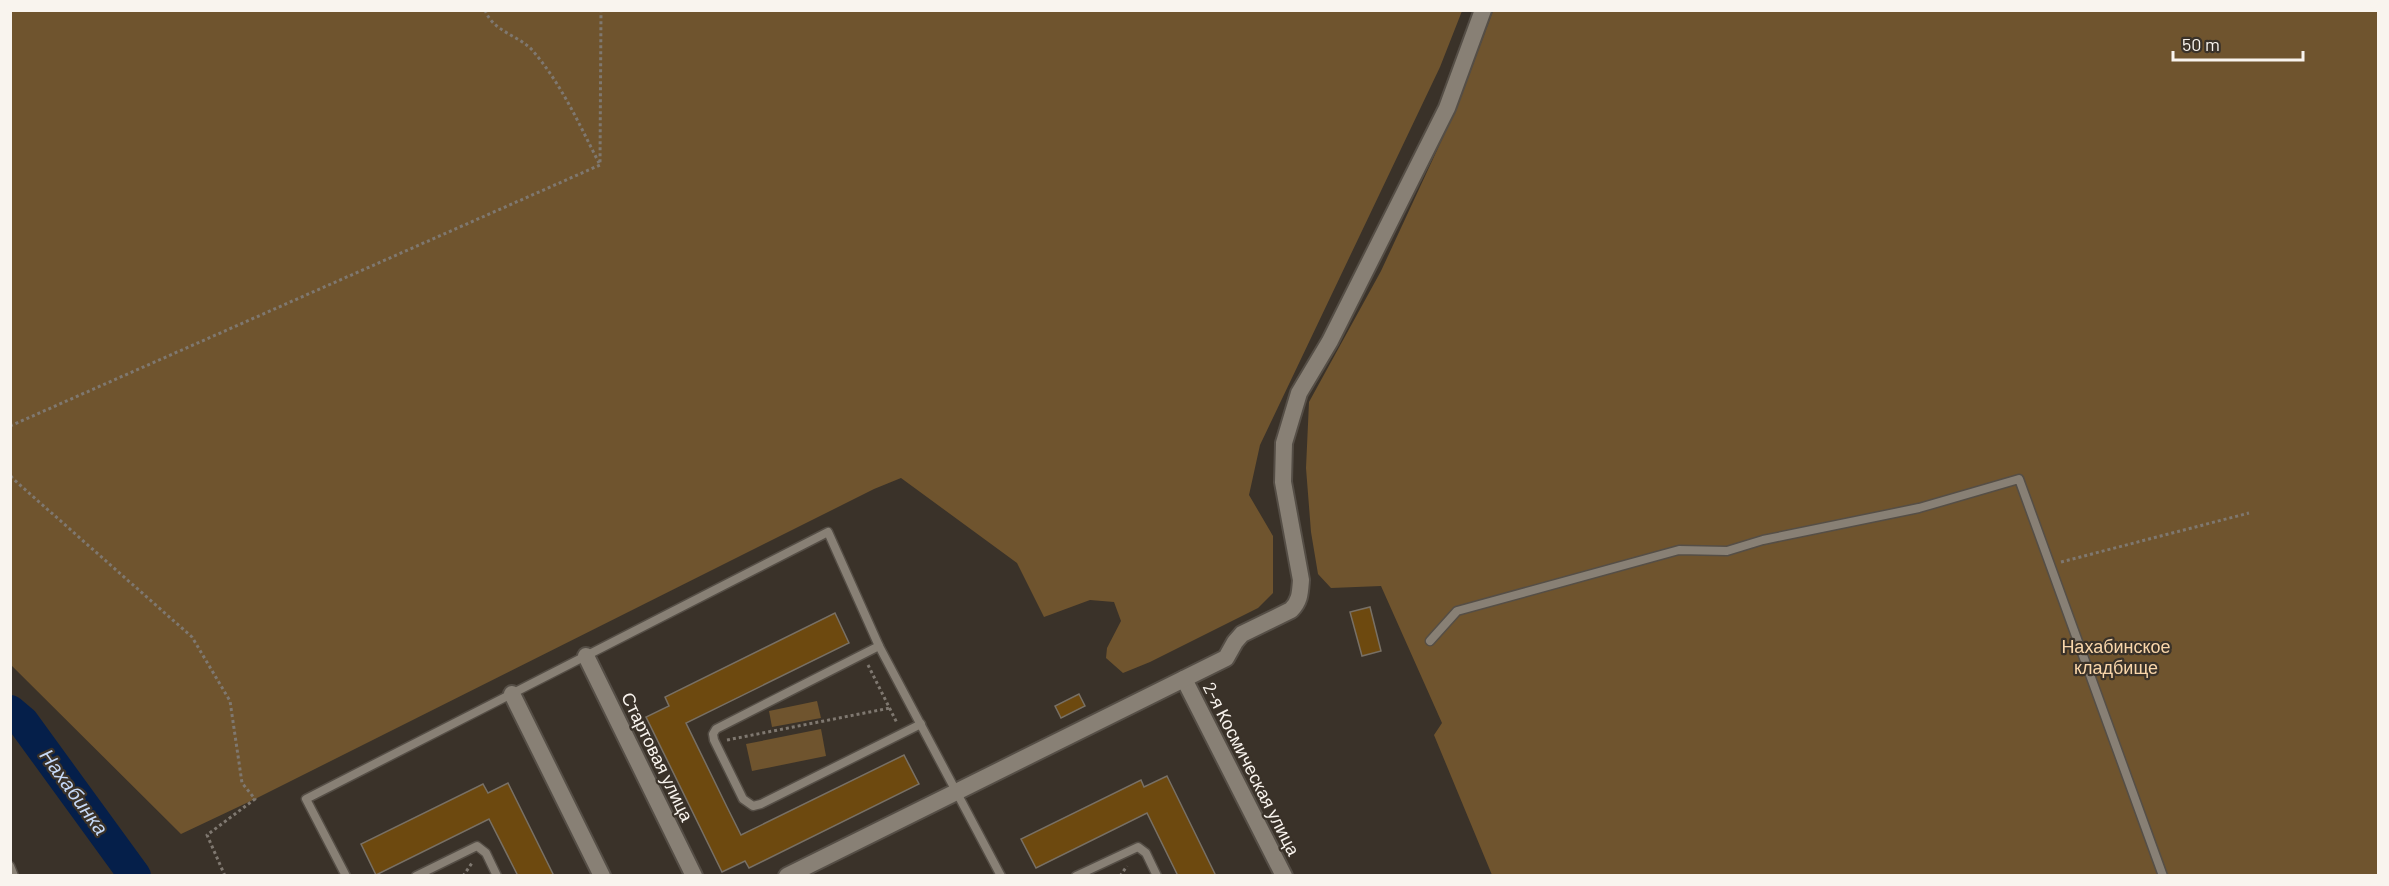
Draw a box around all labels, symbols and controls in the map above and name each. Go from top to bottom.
scale bar [2173,24,2304,62]
text: 50 m [2182,33,2220,55]
park label: Нахабинское кладбище [2061,635,2171,678]
street label: 2-я Космическая улица [1199,678,1306,860]
street label: Стартовая улица [617,688,699,826]
water label: Нахабинка [36,744,114,839]

